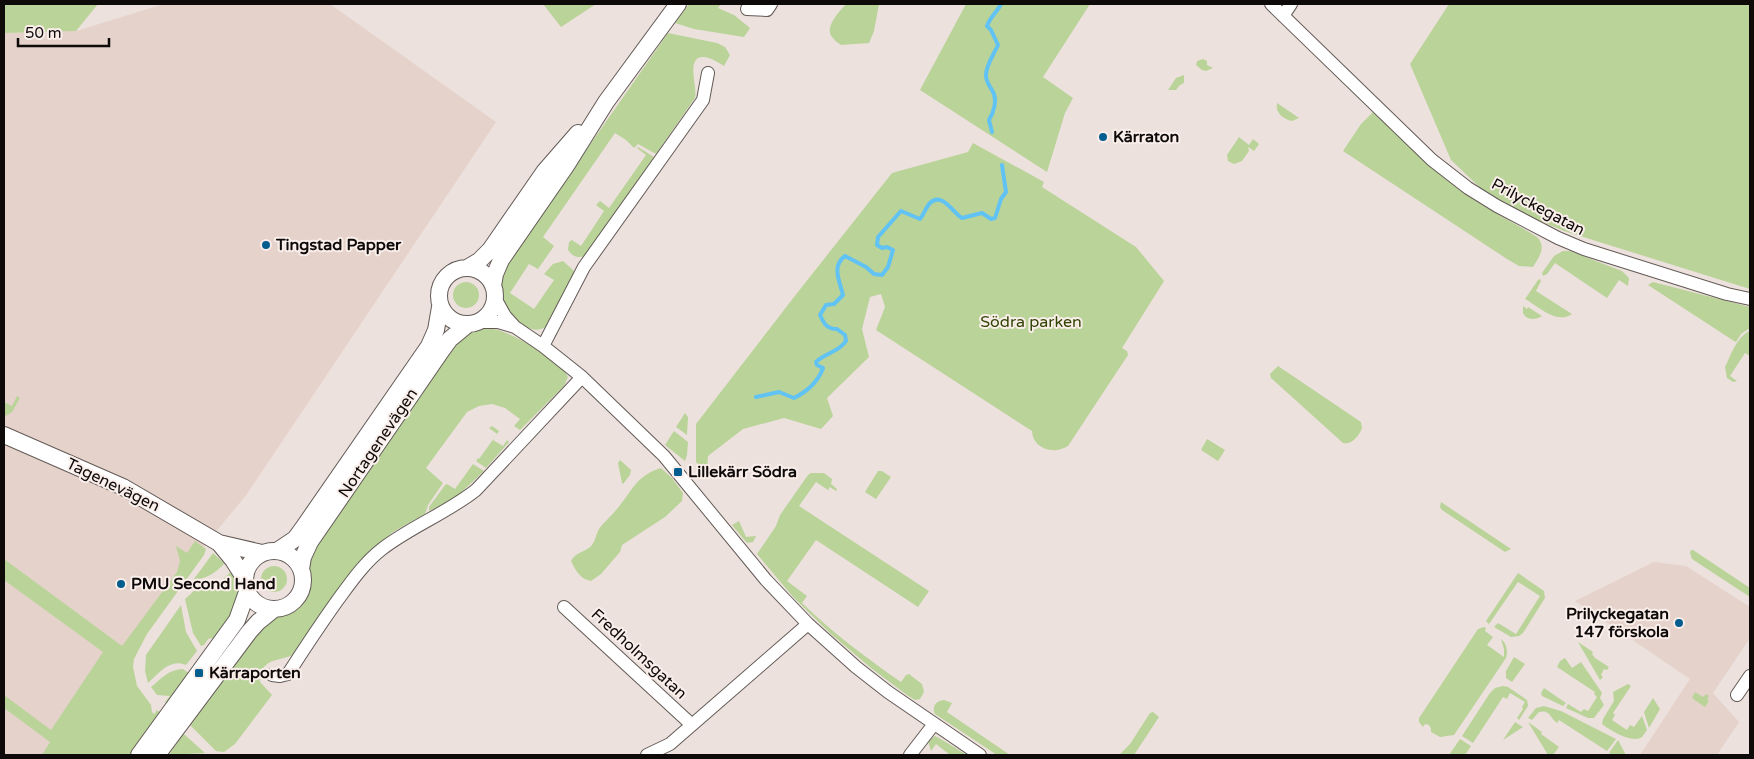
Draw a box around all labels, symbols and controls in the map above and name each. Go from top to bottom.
scale bar [18,15,109,47]
text: 50 m [25,24,62,42]
place label: Kärraton [1113,127,1179,147]
marker: Kärraton [1097,131,1109,143]
street label: Prilyckegatan [1488,174,1588,240]
place label: Tingstad Papper [275,235,402,255]
marker: Tingstad Papper [260,239,272,251]
park label: Södra parken [980,312,1082,332]
street label: Nortagenevägen [334,384,422,502]
street label: Tagenevägen [63,454,163,516]
place label: Lillekärr Södra [688,462,797,482]
marker: Lillekärr Södra [672,466,684,478]
place label: PMU Second Hand [131,574,276,594]
marker: PMU Second Hand [115,578,127,590]
street label: Fredholmsgatan [587,604,691,704]
place label: Prilyckegatan 147 förskola [1566,604,1669,642]
marker: Prilyckegatan 147 förskola [1673,617,1685,629]
place label: Kärraporten [209,663,301,683]
marker: Kärraporten [193,667,205,679]

